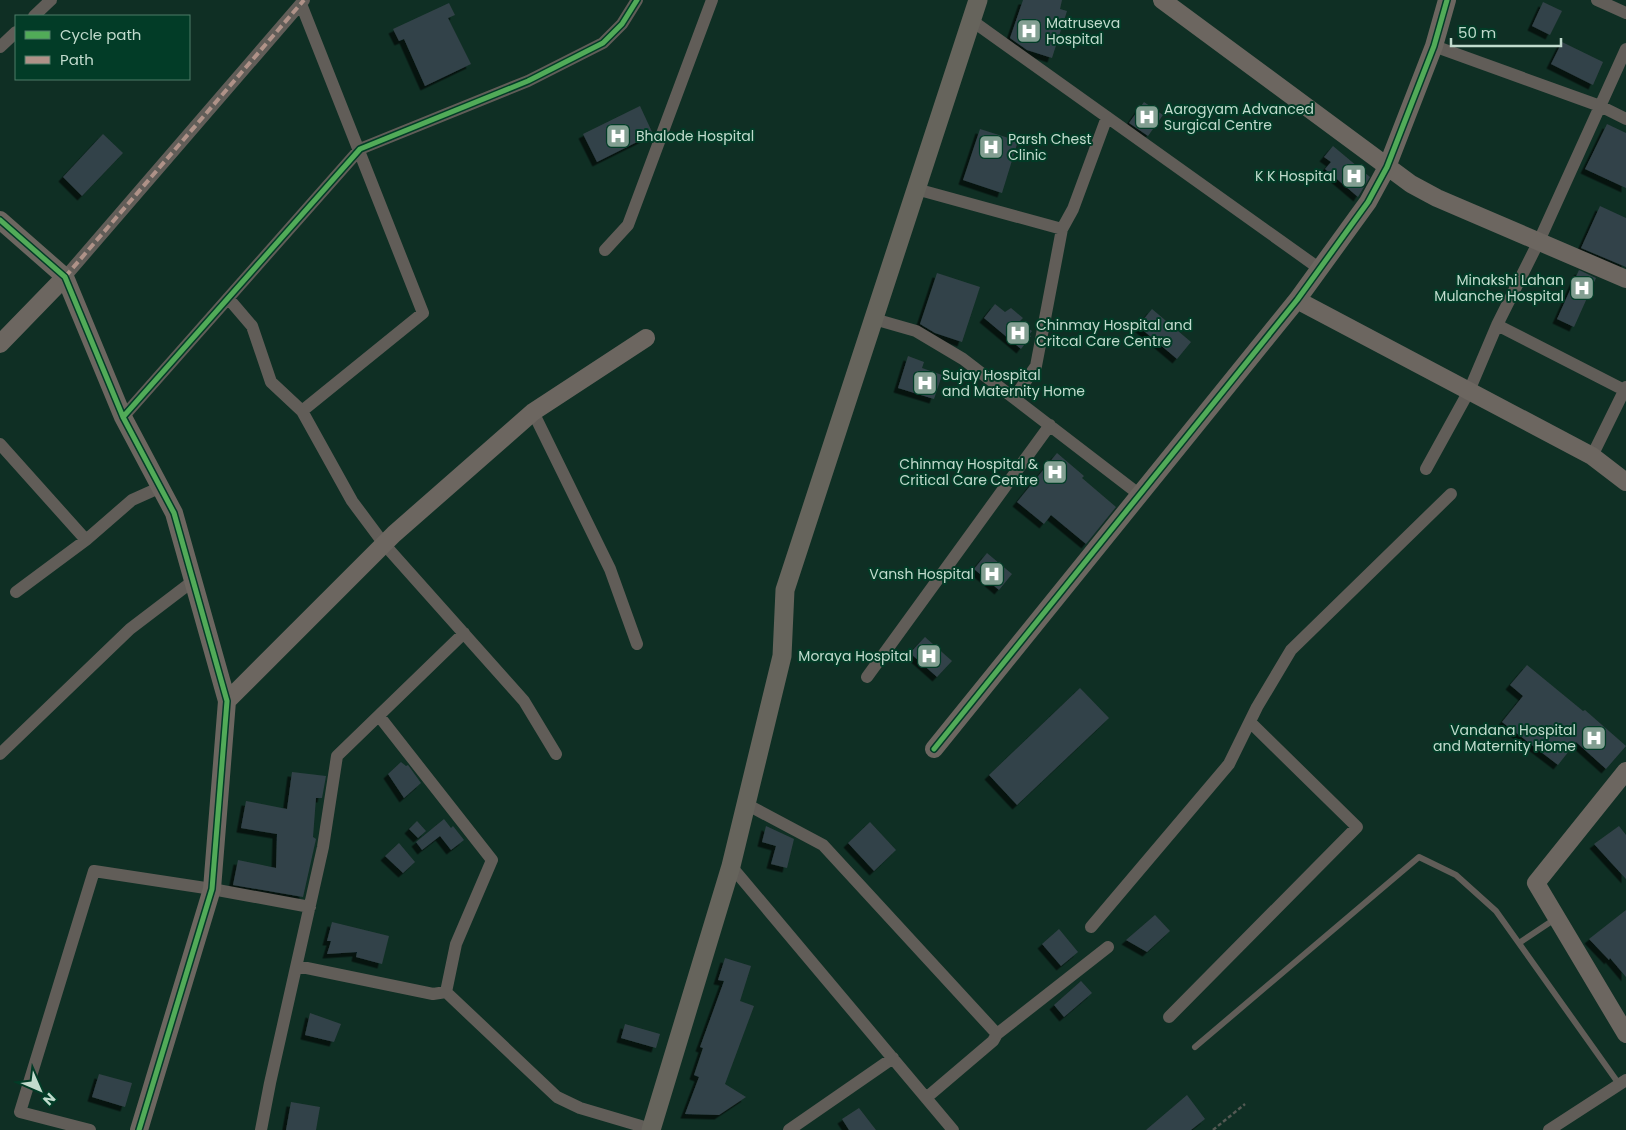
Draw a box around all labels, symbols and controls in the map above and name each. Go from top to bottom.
place label: Matruseva Hospital [1046,13,1120,49]
legend [15,15,190,80]
scale bar [1451,15,1561,47]
hospital icon: Matruseva Hospital [1016,18,1042,44]
text: 50 m [1458,22,1496,43]
text: Cycle path [60,24,141,45]
text: Path [60,49,94,70]
place label: Aarogyam Advanced Surgical Centre [1164,99,1314,135]
hospital icon: Aarogyam Advanced Surgical Centre [1134,104,1160,130]
hospital icon: Bhalode Hospital [605,123,631,149]
place label: Bhalode Hospital [636,126,754,146]
place label: Parsh Chest Clinic [1008,129,1092,165]
hospital icon: Parsh Chest Clinic [978,134,1004,160]
hospital icon: K K Hospital [1341,163,1367,189]
place label: K K Hospital [1255,166,1336,186]
place label: Minakshi Lahan Mulanche Hospital [1434,270,1564,306]
hospital icon: Minakshi Lahan Mulanche Hospital [1569,275,1595,301]
place label: Chinmay Hospital and Critcal Care Centre [1036,315,1192,351]
hospital icon: Chinmay Hospital and Critcal Care Centre [1005,320,1031,346]
place label: Sujay Hospital and Maternity Home [942,365,1085,401]
hospital icon: Sujay Hospital and Maternity Home [912,370,938,396]
place label: Chinmay Hospital & Critical Care Centre [899,454,1039,490]
hospital icon: Chinmay Hospital & Critical Care Centre [1042,459,1068,485]
hospital icon: Vansh Hospital [979,561,1005,587]
place label: Vansh Hospital [869,564,974,584]
hospital icon: Moraya Hospital [916,643,942,669]
place label: Moraya Hospital [798,646,912,666]
place label: Vandana Hospital and Maternity Home [1433,720,1576,756]
hospital icon: Vandana Hospital and Maternity Home [1581,725,1607,751]
north arrow [15,1065,65,1115]
text: N [38,1088,60,1110]

